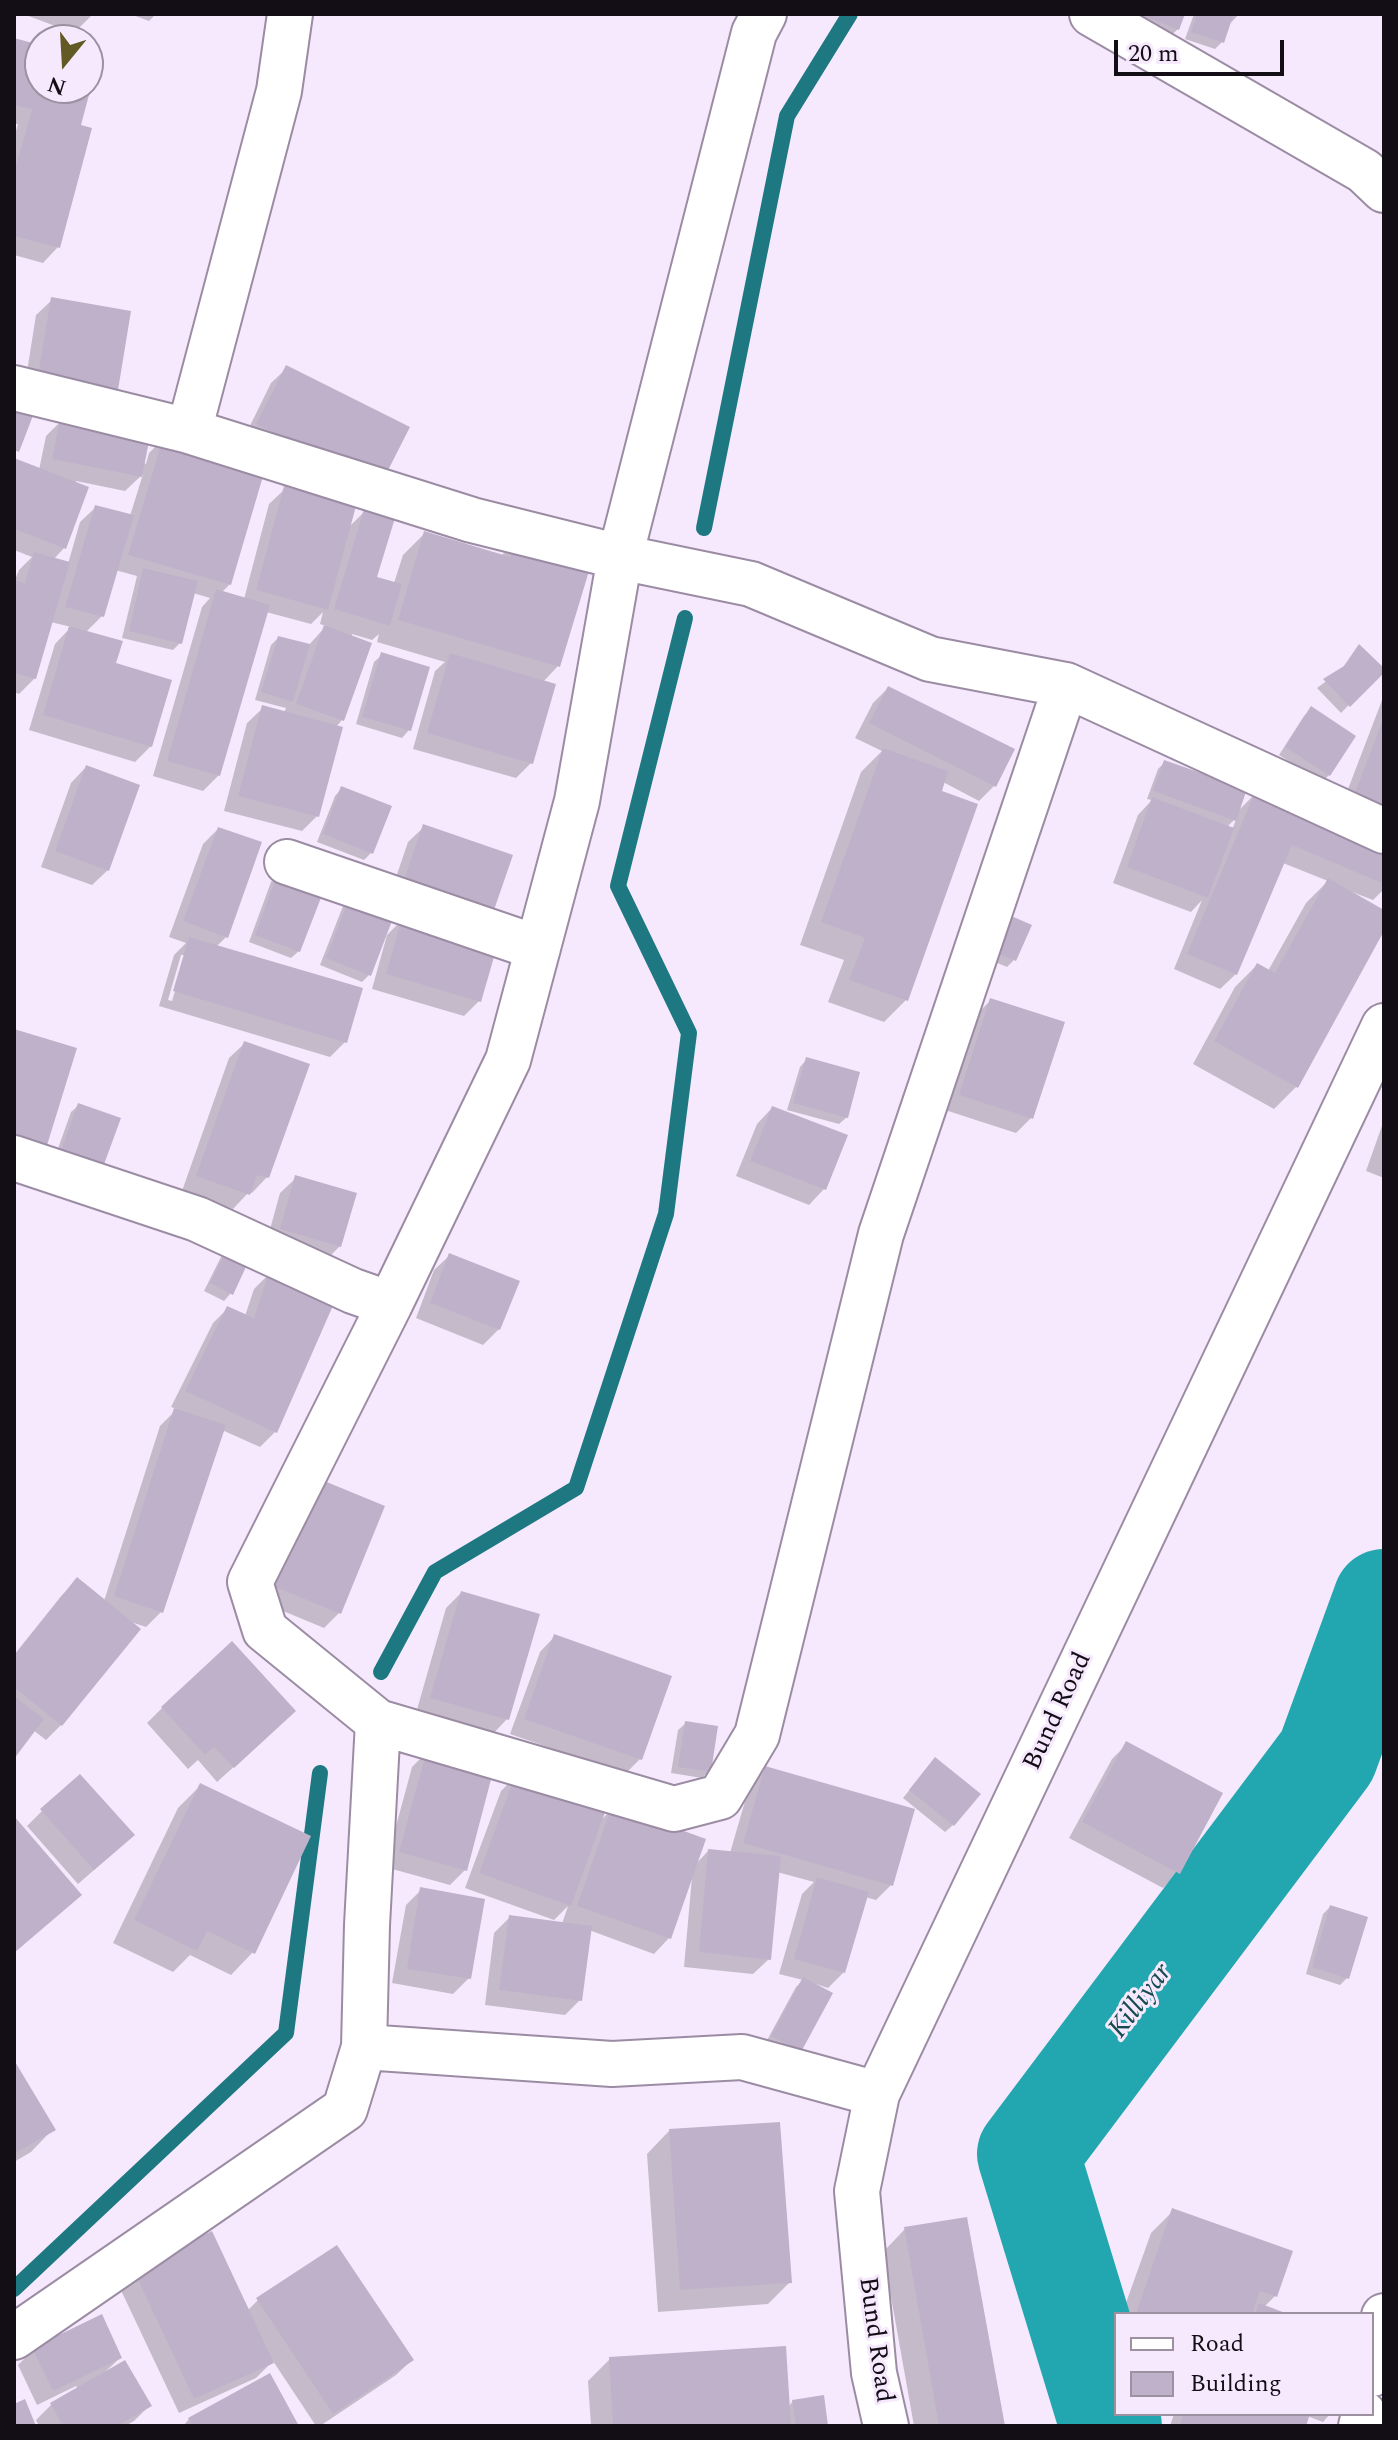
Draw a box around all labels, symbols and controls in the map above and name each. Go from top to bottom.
north arrow [24,24,104,104]
scale bar [1118,24,1288,74]
text: 20 m [1128,36,1179,72]
text: N [43,67,71,104]
street label: Bund Road [1018,1648,1100,1776]
water label: Killiyar [1103,1958,1181,2046]
street label: Bund Road [850,2275,898,2405]
legend [1114,2312,1374,2416]
text: Road [1190,2326,1244,2362]
text: Building [1190,2366,1282,2402]

